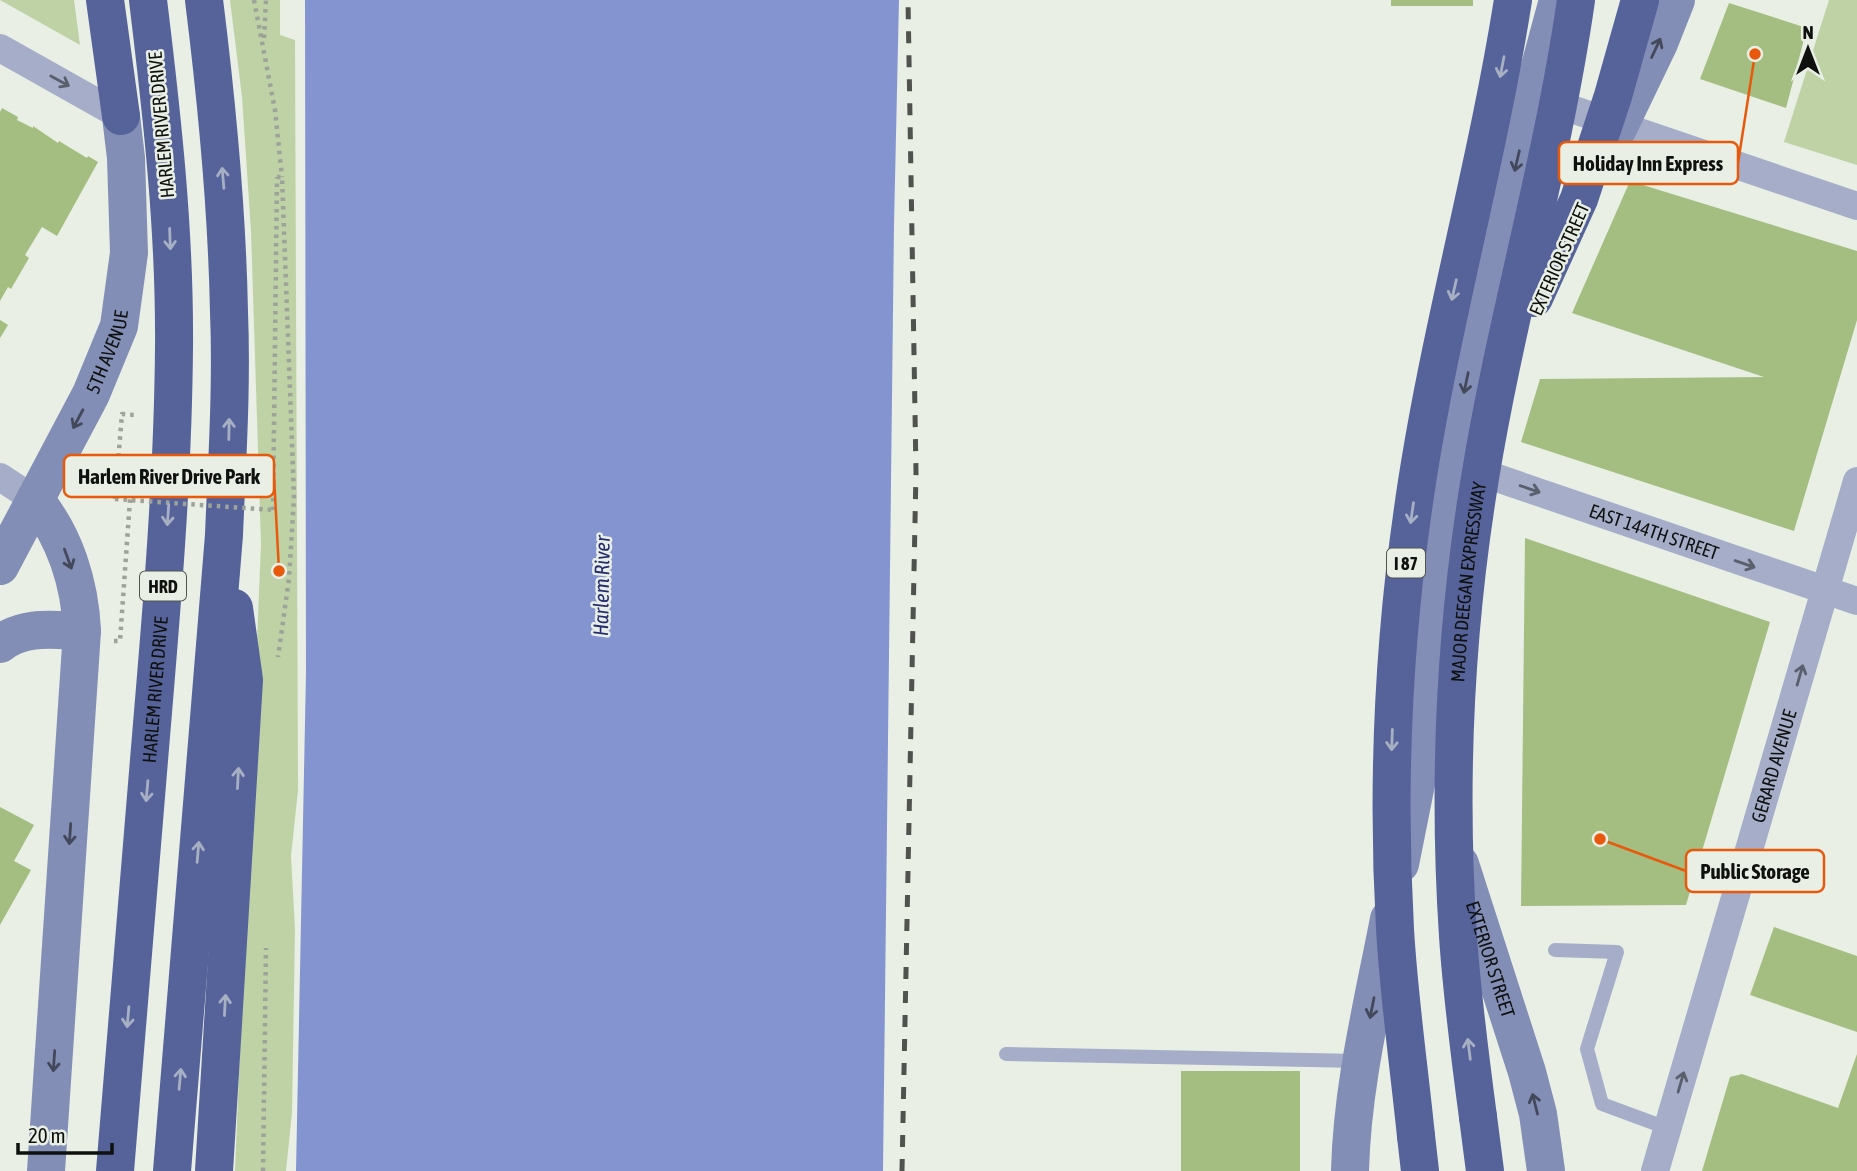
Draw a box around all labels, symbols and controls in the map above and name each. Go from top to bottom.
north arrow [1773,14,1843,84]
text: N [1802,21,1814,43]
one-way arrow [1650,38,1664,59]
street label: HARLEM RIVER DRIVE [144,51,178,199]
one-way arrow [1494,55,1508,78]
one-way arrow [49,75,69,89]
callout: Holiday Inn Express [1559,142,1738,184]
one-way arrow [1510,149,1523,172]
text: Holiday Inn Express [1573,151,1724,175]
one-way arrow [216,167,229,189]
street label: EXTERIOR STREET [1524,199,1594,319]
one-way arrow [164,227,177,250]
one-way arrow [1447,278,1460,301]
street label: 5TH AVENUE [81,309,132,397]
one-way arrow [1459,371,1473,394]
one-way arrow [71,408,84,429]
one-way arrow [222,418,235,441]
callout: Harlem River Drive Park [64,455,274,497]
text: Harlem River Drive Park [78,464,261,488]
street label: MAJOR DEEGAN EXPRESSWAY [1446,480,1490,683]
one-way arrow [1519,484,1541,496]
street label: EAST 144TH STREET [1586,499,1722,564]
one-way arrow [1406,501,1419,524]
one-way arrow [161,503,174,526]
water label: Harlem River [588,535,614,636]
one-way arrow [63,548,75,570]
road number: I 87 [1387,548,1425,578]
one-way arrow [1734,559,1756,571]
road number: HRD [140,572,186,600]
street label: HARLEM RIVER DRIVE [138,615,172,764]
one-way arrow [1794,665,1807,687]
street label: GERARD AVENUE [1747,707,1801,825]
one-way arrow [1386,728,1399,751]
one-way arrow [232,767,245,790]
one-way arrow [140,779,153,801]
one-way arrow [63,822,76,845]
one-way arrow [192,841,205,864]
callout: Public Storage [1686,850,1824,892]
text: Public Storage [1700,859,1810,883]
street label: EXTERIOR STREET [1462,898,1520,1021]
one-way arrow [219,994,232,1017]
one-way arrow [1364,996,1378,1019]
one-way arrow [121,1006,134,1028]
one-way arrow [1463,1038,1476,1061]
one-way arrow [47,1049,60,1072]
one-way arrow [174,1068,187,1090]
one-way arrow [1675,1071,1688,1093]
one-way arrow [1528,1093,1541,1116]
scale bar [18,1112,112,1156]
text: 20 m [28,1123,66,1147]

